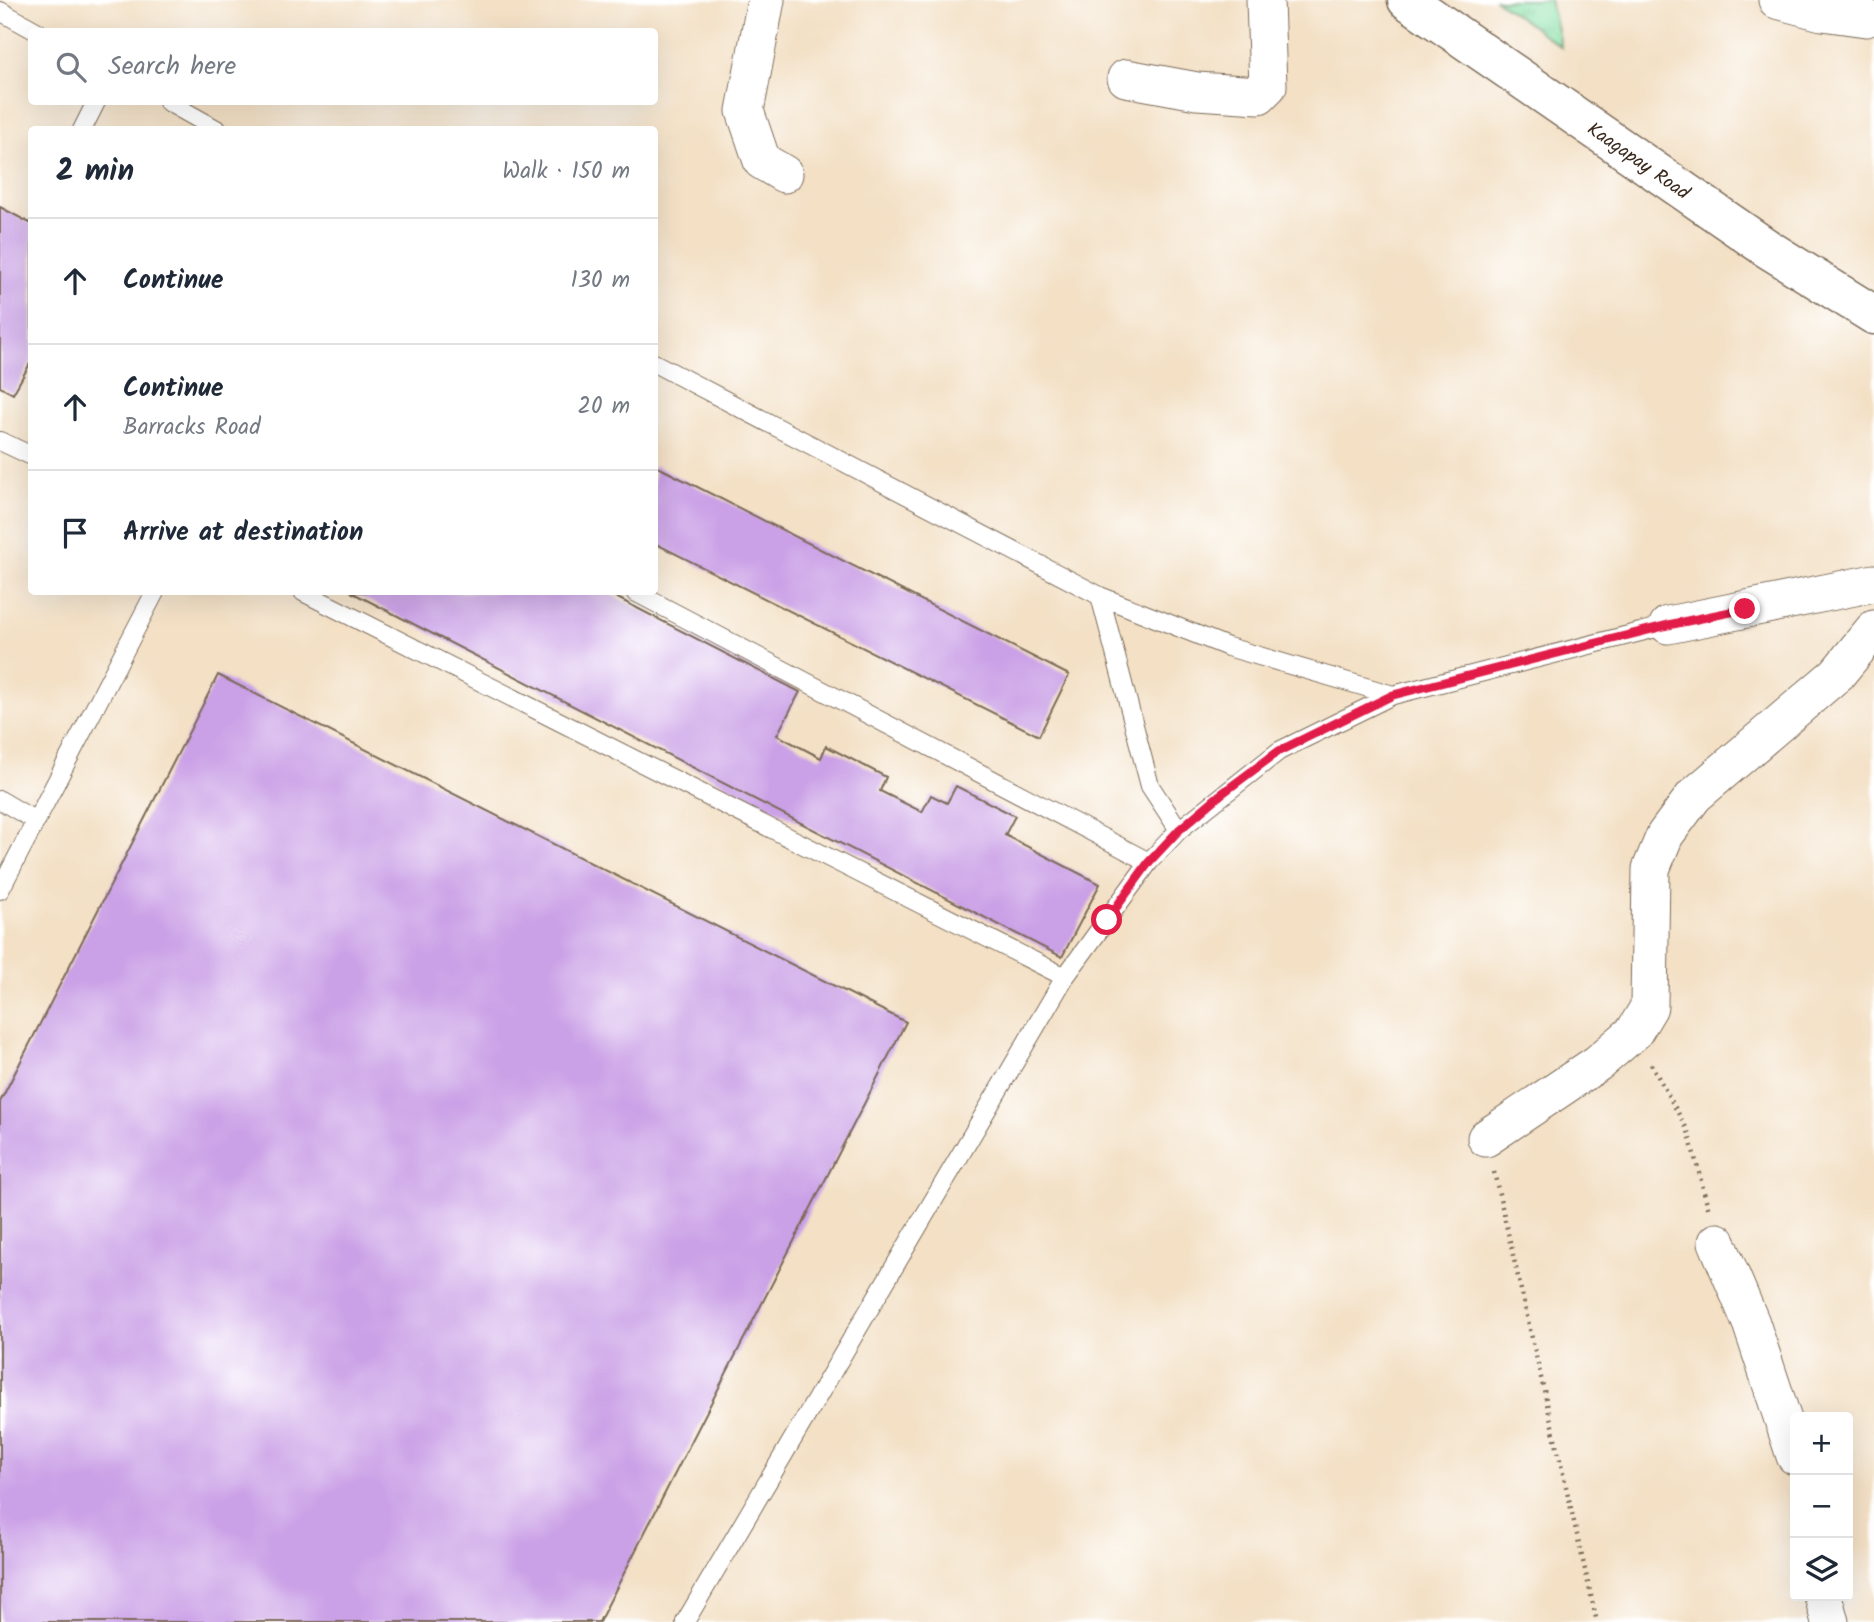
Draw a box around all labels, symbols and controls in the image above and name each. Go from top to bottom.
search box [28,28,658,105]
text: Search here [108,46,236,88]
icon: search [52,48,90,86]
street label: Kaagapay Road [1580,115,1696,209]
text: 2 min [56,148,134,196]
text: Walk · 150 m [502,154,630,190]
text: Continue [123,260,224,302]
icon: ahead [56,262,94,300]
text: 130 m [571,263,630,299]
text: Continue [123,368,224,410]
icon: ahead [56,388,94,426]
text: 20 m [578,389,630,425]
text: Barracks Road [123,410,261,446]
text: Arrive at destination [123,512,363,554]
icon: arrive [56,514,94,552]
route end [1729,593,1760,624]
route start [1091,904,1122,935]
map controls [1790,1412,1853,1601]
button: + [1790,1412,1853,1475]
button: − [1790,1475,1853,1538]
button: layers [1790,1538,1853,1601]

